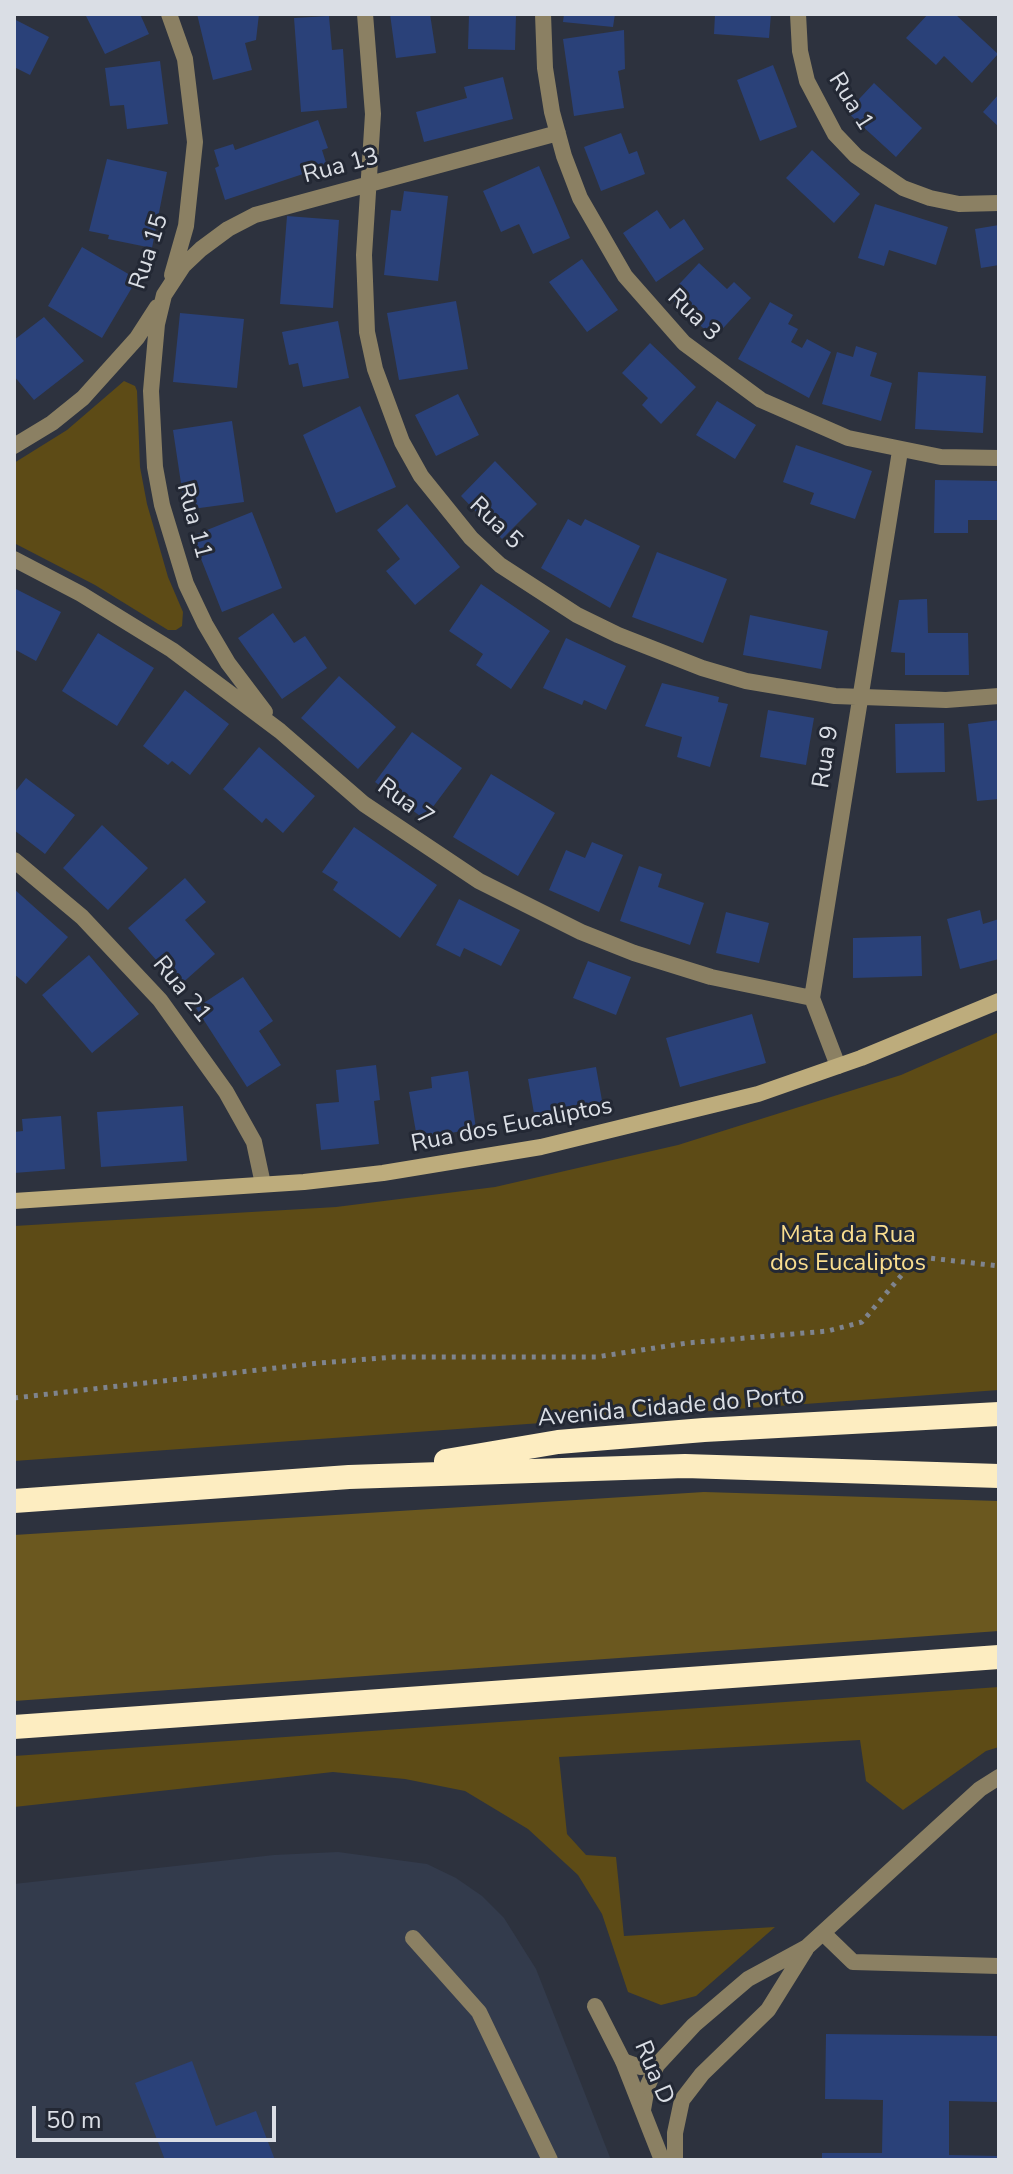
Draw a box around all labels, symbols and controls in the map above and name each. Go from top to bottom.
street label: Rua 1 [821,68,879,136]
street label: Rua 13 [300,143,382,191]
street label: Rua 15 [124,211,176,293]
street label: Rua 3 [660,284,726,348]
street label: Rua 11 [169,480,217,562]
street label: Rua 5 [462,492,528,556]
street label: Rua 9 [808,724,846,790]
street label: Rua 7 [371,773,439,833]
street label: Rua 21 [146,951,216,1029]
street label: Rua dos Eucaliptos [409,1092,615,1160]
park label: Mata da Rua dos Eucaliptos [770,1222,926,1278]
street label: Avenida Cidade do Porto [536,1382,806,1434]
street label: Rua D [627,2037,679,2109]
scale bar [36,2090,280,2140]
text: 50 m [46,2104,102,2136]

